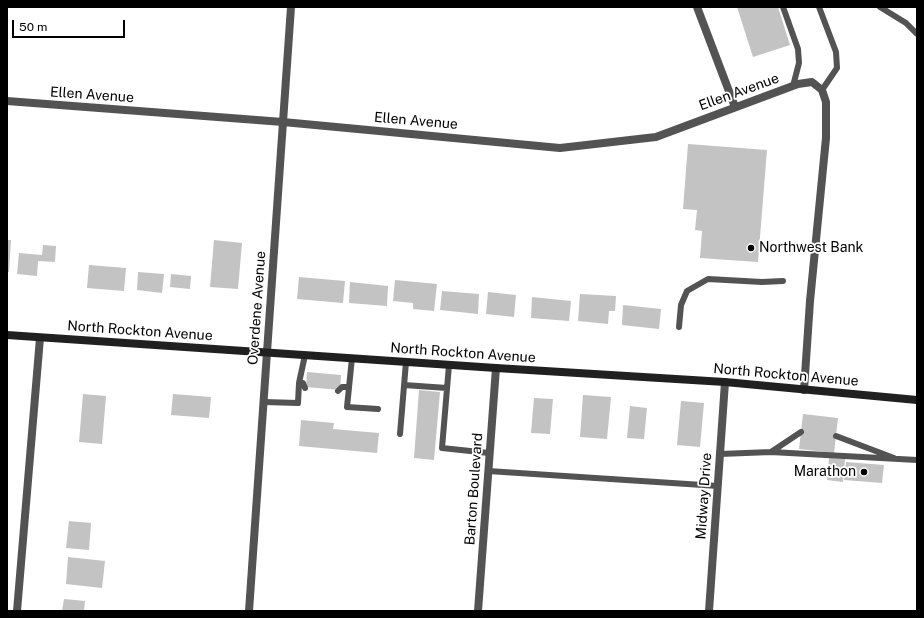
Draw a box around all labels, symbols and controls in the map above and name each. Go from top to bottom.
scale bar [14,12,127,38]
text: 50 m [19,20,47,34]
street label: Ellen Avenue [697,70,781,114]
street label: Ellen Avenue [50,84,134,106]
street label: Ellen Avenue [373,109,459,133]
place label: Northwest Bank [759,240,863,256]
marker: Northwest Bank [746,243,756,253]
street label: Overdene Avenue [245,250,269,366]
street label: North Rockton Avenue [67,318,213,344]
street label: North Rockton Avenue [390,340,536,366]
street label: North Rockton Avenue [713,360,859,390]
street label: Barton Boulevard [462,432,486,546]
street label: Midway Drive [693,452,715,540]
place label: Marathon [794,464,856,480]
marker: Marathon [859,467,869,477]

